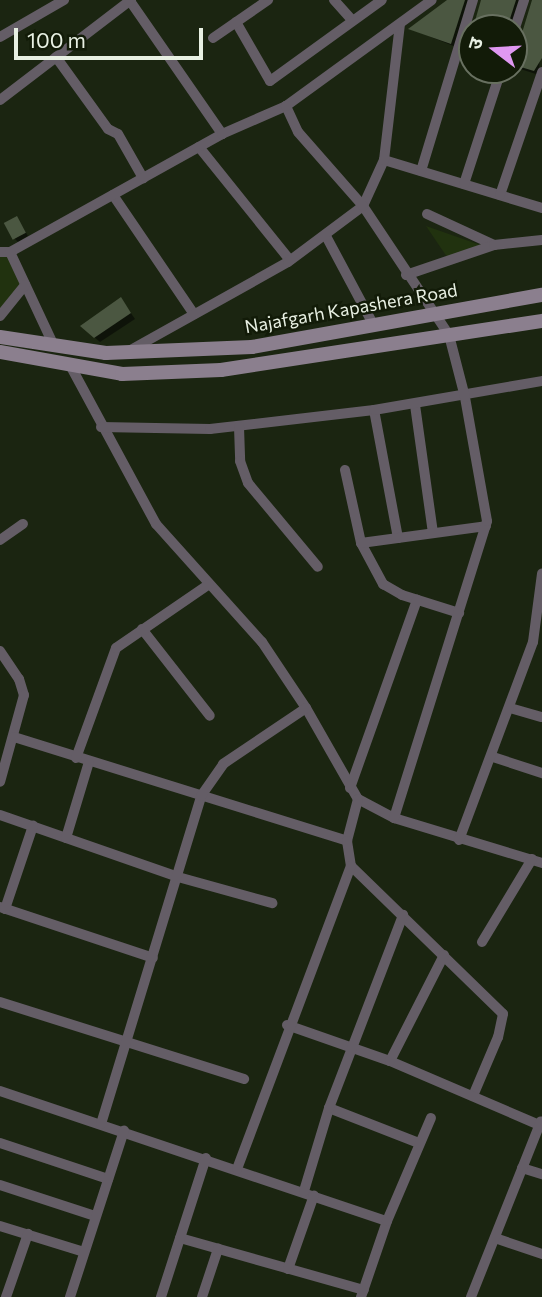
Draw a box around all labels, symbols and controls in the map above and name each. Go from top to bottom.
scale bar [18,14,206,58]
north arrow [458,14,528,84]
text: 100 m [27,27,86,52]
text: उ [462,35,487,52]
street label: Najafgarh Kapashera Road [243,279,459,337]

